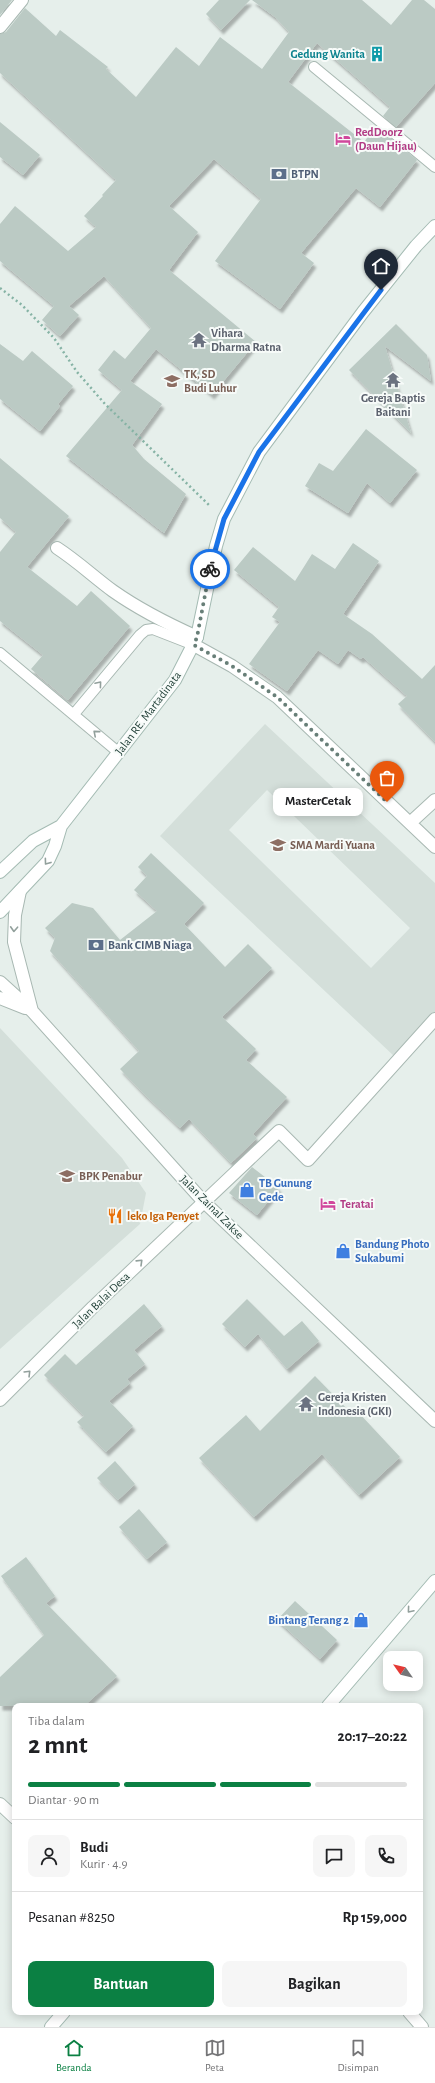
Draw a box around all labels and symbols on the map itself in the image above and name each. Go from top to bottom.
building icon: Gedung Wanita [368,45,386,63]
place label: Gedung Wanita [291,48,365,60]
place label: RedDoorz (Daun Hijau) [355,126,417,153]
hotel icon: RedDoorz (Daun Hijau) [334,130,352,148]
bank icon: BTPN [270,165,288,183]
place label: BTPN [291,168,319,180]
pin [364,249,398,290]
place label: Vihara Dharma Ratna [211,327,282,353]
temple icon: Vihara Dharma Ratna [190,331,208,349]
place label: TK, SD Budi Luhur [184,368,238,394]
temple icon: Gereja Baptis Baitani [384,371,402,389]
school or university icon: TK, SD Budi Luhur [163,372,181,390]
place label: Gereja Baptis Baitani [361,392,425,418]
courier [190,549,230,589]
street label: Jalan RE. Martadinata [113,669,183,757]
one-way arrow [94,681,101,688]
one-way arrow [93,730,101,738]
pin [370,761,404,802]
callout: MasterCetak [273,788,363,816]
school or university icon: SMA Mardi Yuana [269,836,287,854]
place label: SMA Mardi Yuana [290,839,375,851]
one-way arrow [45,857,52,864]
one-way arrow [10,926,18,932]
bank icon: Bank CIMB Niaga [87,936,105,954]
place label: Bank CIMB Niaga [108,939,192,951]
school or university icon: BPK Penabur [58,1167,76,1185]
place label: BPK Penabur [79,1170,143,1182]
street label: Jalan Zainal Zakse [178,1173,246,1241]
place label: TB Gunung Gede [259,1177,313,1203]
shop icon: TB Gunung Gede [238,1181,256,1199]
hotel icon: Teratai [319,1195,337,1213]
place label: Teratai [340,1198,374,1210]
restaurant icon: leko Iga Penyet [106,1207,124,1225]
place label: leko Iga Penyet [127,1210,199,1223]
place label: Bandung Photo Sukabumi [355,1238,430,1264]
shop icon: Bandung Photo Sukabumi [334,1242,352,1260]
one-way arrow [135,1259,143,1267]
street label: Jalan Balai Desa [70,1270,132,1330]
one-way arrow [23,1370,30,1378]
place label: Gereja Kristen Indonesia (GKI) [318,1391,392,1418]
temple icon: Gereja Kristen Indonesia (GKI) [297,1395,315,1413]
one-way arrow [407,1606,414,1613]
shop icon: Bintang Terang 2 [352,1611,370,1629]
place label: Bintang Terang 2 [268,1614,349,1626]
north arrow [383,1651,423,1691]

